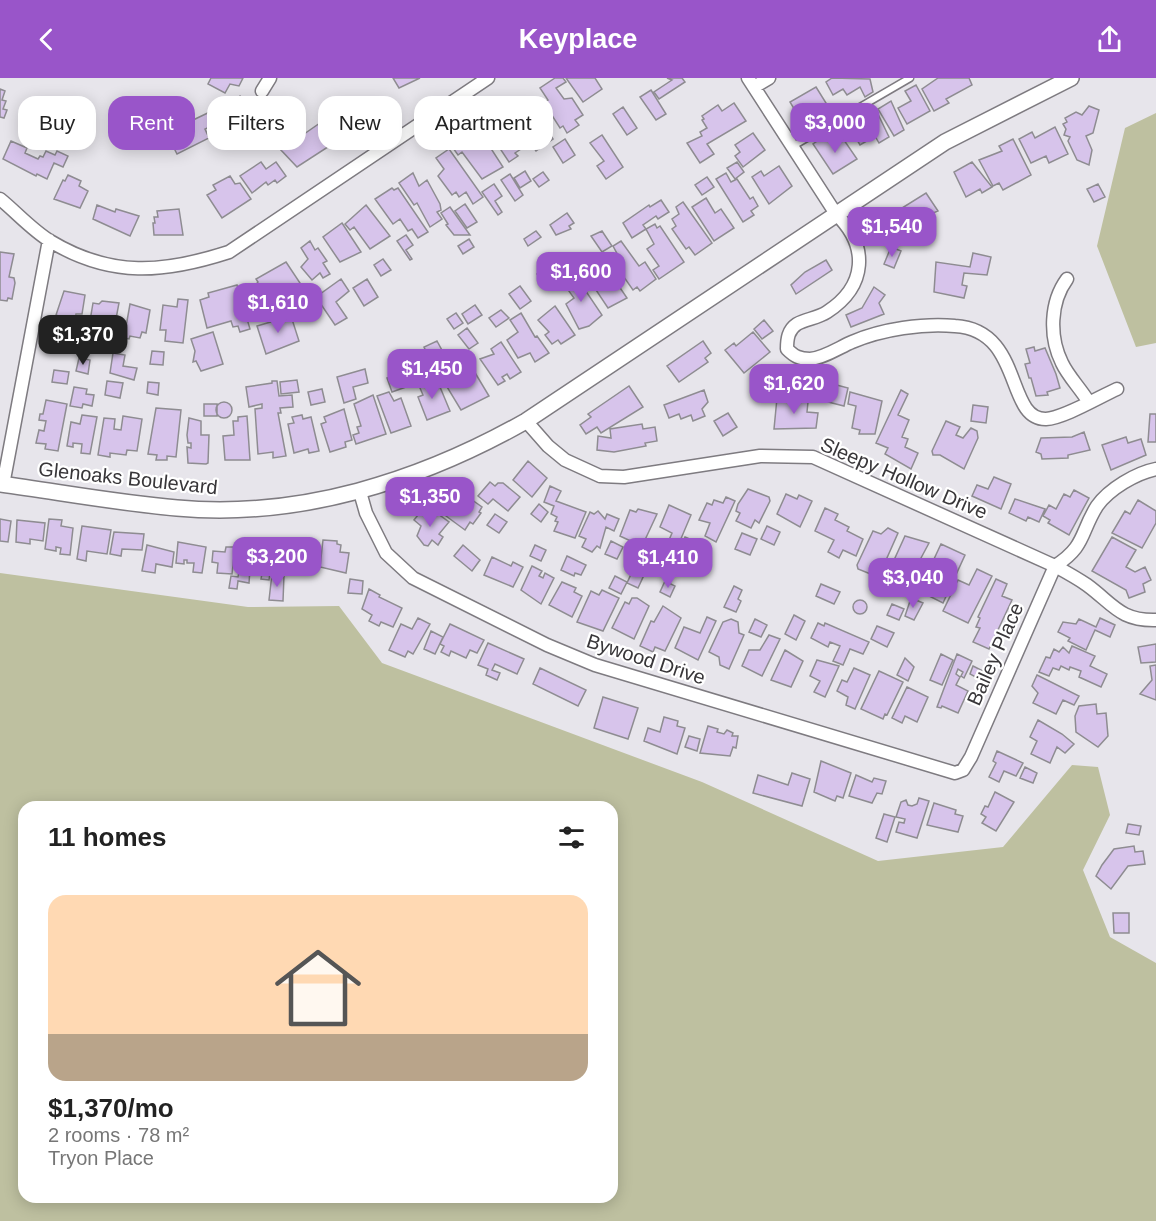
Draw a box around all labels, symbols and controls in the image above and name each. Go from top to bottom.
icon: back [30,23,63,56]
icon: share [1093,23,1126,56]
text: Keyplace [519,24,637,54]
chip: Buy [18,96,96,150]
chip: Rent [108,96,195,150]
chip: Filters [207,96,306,150]
chip: New [318,96,402,150]
chip: Apartment [414,96,553,150]
pin: $3,000 [786,103,884,154]
text: $3,000 [804,111,866,133]
pin: $1,540 [843,207,941,258]
text: $1,540 [861,215,923,237]
pin: $1,600 [532,252,630,303]
text: $1,600 [550,260,612,282]
pin: $1,610 [229,283,327,334]
text: $1,610 [247,291,309,313]
pin: $1,370 [34,315,132,366]
text: $1,370 [52,323,114,345]
pin: $1,450 [383,349,481,400]
text: $1,450 [401,357,463,379]
pin: $1,620 [745,364,843,415]
text: $1,620 [763,372,825,394]
street label: Sleepy Hollow Drive [817,433,991,523]
street label: Glenoaks Boulevard [37,458,219,498]
pin: $1,350 [381,477,479,528]
text: $1,350 [399,485,461,507]
pin: $3,200 [228,537,326,588]
pin: $1,410 [619,538,717,589]
text: $3,200 [246,545,308,567]
text: $1,410 [637,546,699,568]
pin: $3,040 [864,558,962,609]
text: $3,040 [882,566,944,588]
street label: Bailey Place [963,599,1027,709]
street label: Bywood Drive [584,629,708,689]
icon: filters [555,821,588,854]
text: 11 homes [48,822,167,852]
icon: home [264,934,372,1042]
text: $1,370/mo [48,1093,174,1123]
text: 2 rooms · 78 m² [48,1124,189,1146]
text: Tryon Place [48,1147,154,1169]

